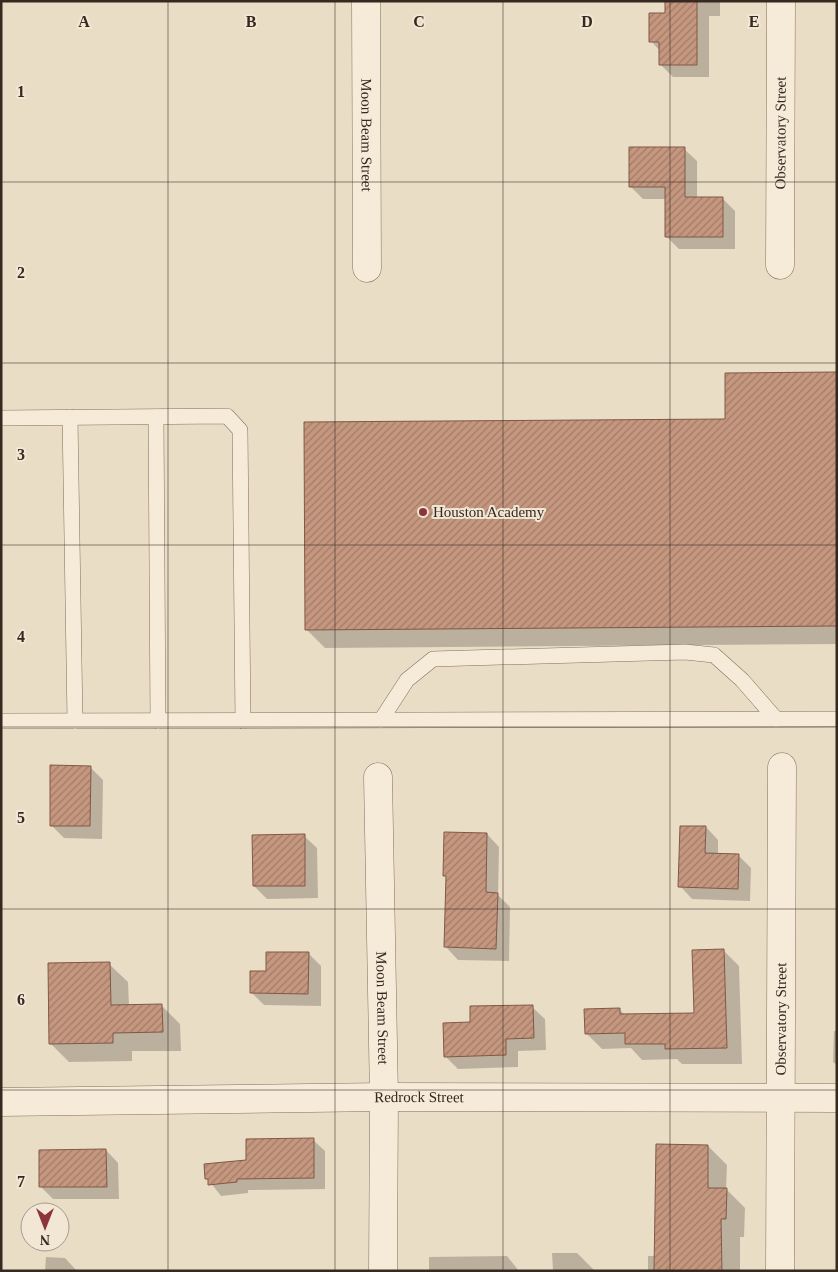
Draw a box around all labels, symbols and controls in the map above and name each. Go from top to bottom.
text: A [78,13,90,30]
text: B [246,13,257,30]
text: C [413,13,425,30]
text: D [581,13,593,30]
text: E [749,13,759,30]
street label: Observatory Street [772,76,789,190]
street label: Moon Beam Street [358,78,375,193]
text: 1 [17,83,25,100]
text: 2 [17,264,25,281]
text: 3 [17,446,25,463]
place label: Houston Academy [433,504,545,520]
marker: Houston Academy [417,506,429,518]
text: 4 [17,628,25,645]
text: 5 [17,809,25,826]
street label: Moon Beam Street [373,951,391,1066]
street label: Observatory Street [773,962,789,1076]
text: 6 [17,991,25,1008]
street label: Redrock Street [374,1089,465,1105]
text: 7 [17,1173,25,1190]
north arrow [20,1202,70,1252]
text: N [40,1232,50,1247]

